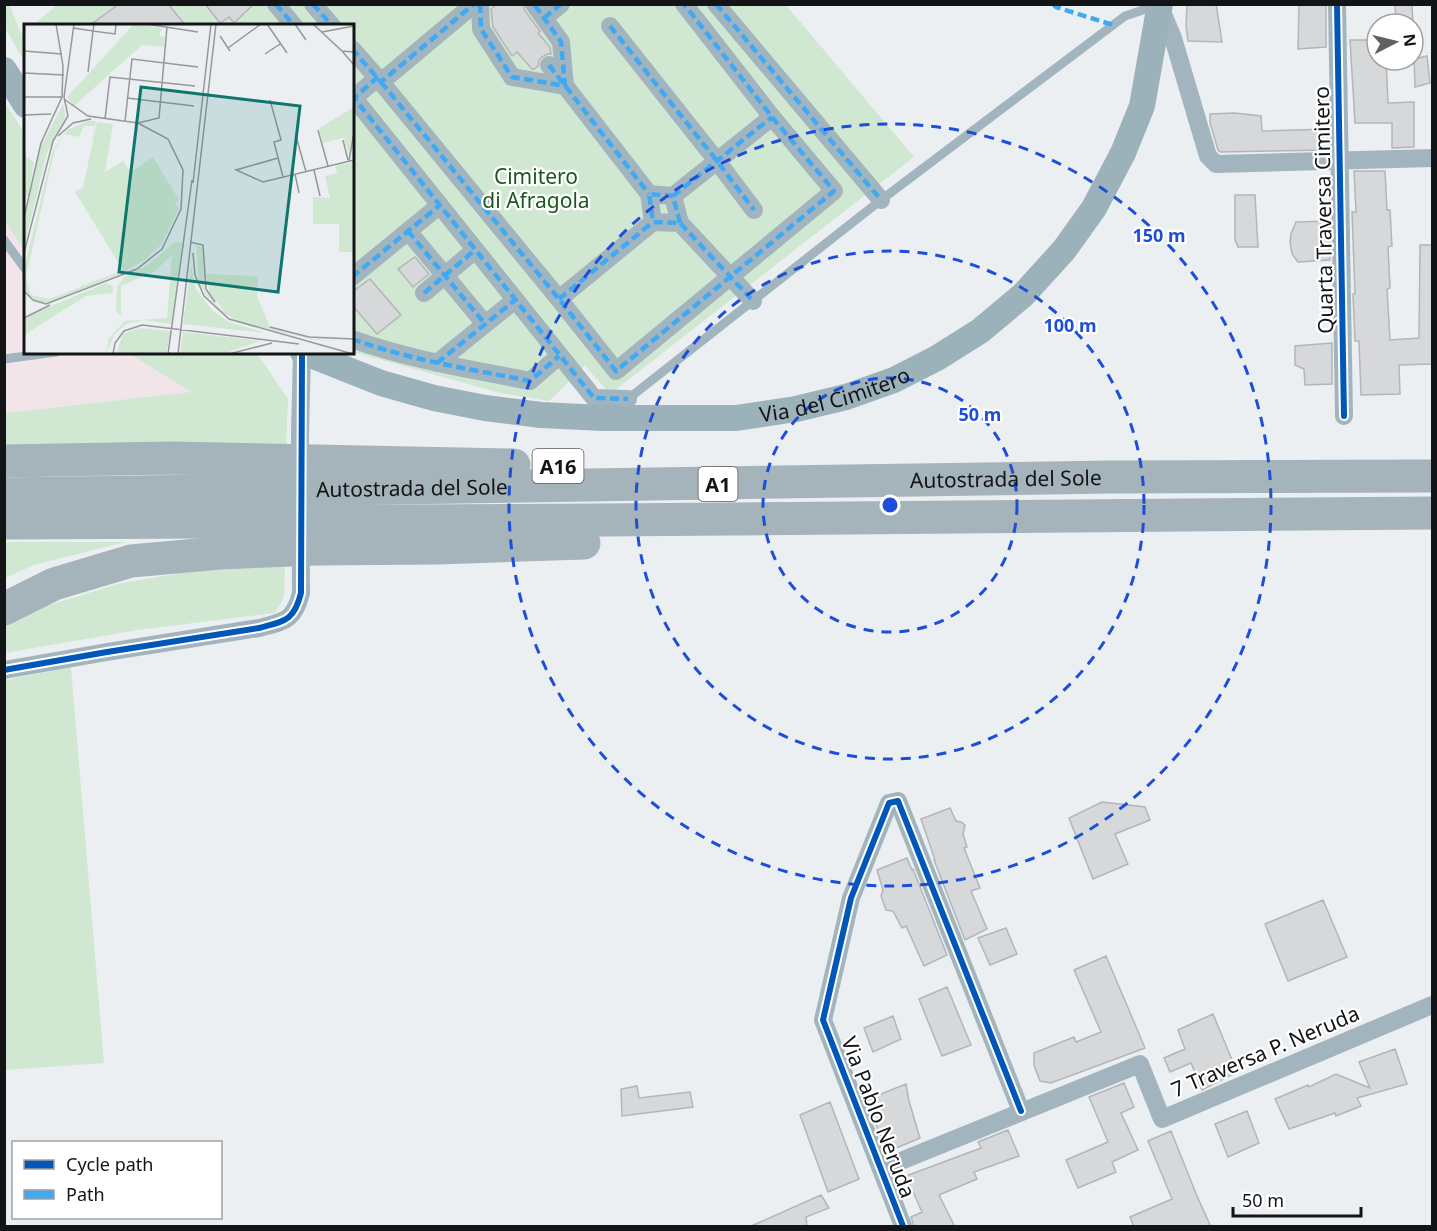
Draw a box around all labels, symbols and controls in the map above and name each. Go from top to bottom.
north arrow [1365,12,1425,72]
inset map [24,24,354,354]
text: N [1398,32,1422,48]
street label: Quarta Traversa Cimitero [1307,86,1339,334]
park label: Cimitero di Afragola [482,162,590,214]
text: 150 m [1132,223,1186,247]
text: 100 m [1043,313,1097,337]
street label: Via del Cimitero [758,360,915,428]
text: 50 m [959,402,1001,426]
road number: A16 [532,449,584,483]
street label: Autostrada del Sole [910,463,1102,494]
road number: A1 [698,467,738,501]
street label: Autostrada del Sole [316,472,508,503]
centre of rings [880,495,900,515]
street label: 7 Traversa P. Neruda [1167,999,1363,1103]
street label: Via Pablo Neruda [835,1032,923,1202]
legend [12,1141,222,1219]
text: Cycle path [66,1152,153,1176]
scale bar [1233,1180,1360,1218]
text: Path [66,1182,105,1206]
text: 50 m [1242,1188,1284,1212]

